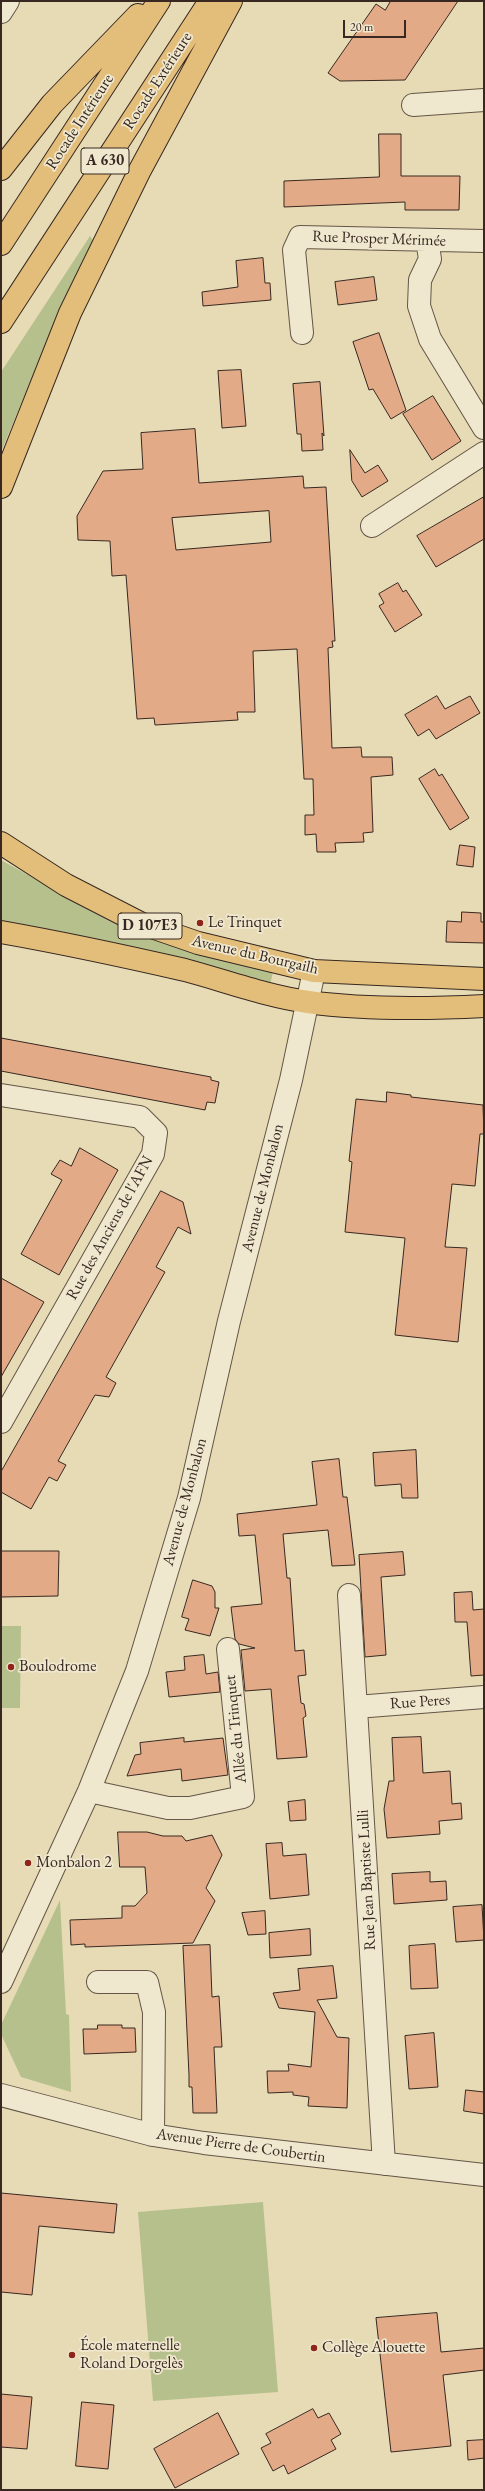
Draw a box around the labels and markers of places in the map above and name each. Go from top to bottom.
place label: Le Trinquet [208,913,282,933]
marker: Le Trinquet [195,918,205,928]
place label: Boulodrome [19,1657,97,1677]
marker: Boulodrome [6,1662,16,1672]
place label: Monbalon 2 [36,1853,112,1873]
marker: Monbalon 2 [23,1858,33,1868]
place label: École maternelle Roland Dorgelès [80,2336,183,2374]
place label: Collège Alouette [322,2338,425,2358]
marker: Collège Alouette [309,2343,319,2353]
marker: École maternelle Roland Dorgelès [67,2350,77,2360]

